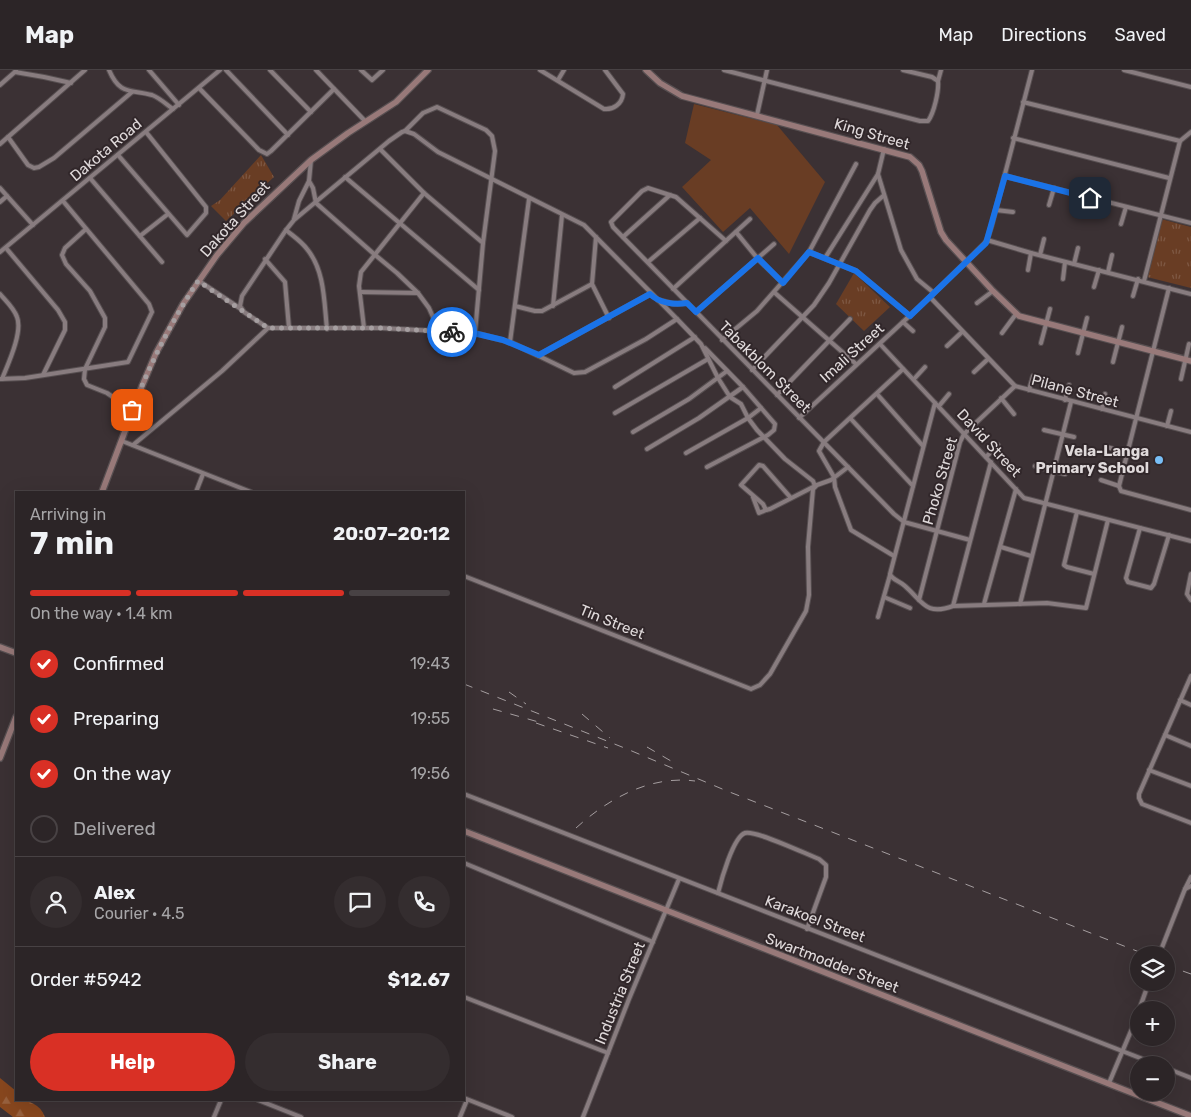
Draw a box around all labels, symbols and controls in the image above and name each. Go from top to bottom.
text: Map [25,21,74,49]
text: Map [938,24,973,46]
text: Directions [1001,24,1087,46]
text: Saved [1115,24,1166,46]
street label: Dakota Road [67,115,145,185]
street label: King Street [832,115,912,153]
street label: Dakota Street [196,177,274,261]
pin [1069,177,1111,219]
icon: home [1076,184,1104,212]
courier [427,307,477,357]
street label: Tabakblom Street [715,317,815,417]
icon: bike [438,318,466,346]
street label: Imali Street [816,319,888,386]
street label: Pilane Street [1029,371,1121,411]
pin [111,389,153,431]
icon: bag [118,396,146,424]
street label: David Street [953,405,1025,481]
street label: Phoko Street [919,435,961,527]
place label: Vela-Langa Primary School [1035,442,1149,477]
marker: Vela-Langa Primary School [1153,454,1165,466]
text: Arriving in [30,505,106,524]
text: 20:07–20:12 [333,522,450,545]
text: 7 min [30,524,114,562]
street label: Tin Street [577,601,647,643]
text: On the way · 1.4 km [30,604,172,623]
icon: check [30,650,58,678]
text: Confirmed [73,652,164,675]
text: 19:43 [410,654,450,673]
icon: check [30,705,58,733]
text: Preparing [73,707,159,730]
text: 19:55 [411,709,450,728]
icon: check [30,760,58,788]
text: On the way [73,762,171,785]
text: 19:56 [410,764,450,783]
text: Delivered [73,817,156,840]
button: person [30,876,82,928]
button: chat [334,876,386,928]
button: phone [398,876,450,928]
text: Alex [94,881,135,904]
street label: Karakoel Street [762,892,868,946]
text: Courier · 4.5 [94,904,184,923]
street label: Swartmodder Street [763,929,901,997]
street label: Industria Street [591,939,649,1047]
map controls [1130,946,1175,1101]
button: layers [1130,946,1175,991]
text: Order #5942 [30,968,142,991]
text: $12.67 [388,968,450,991]
button: + [1130,1001,1175,1046]
button: Help [30,1033,235,1091]
button: Share [245,1033,450,1091]
button: − [1130,1056,1175,1101]

